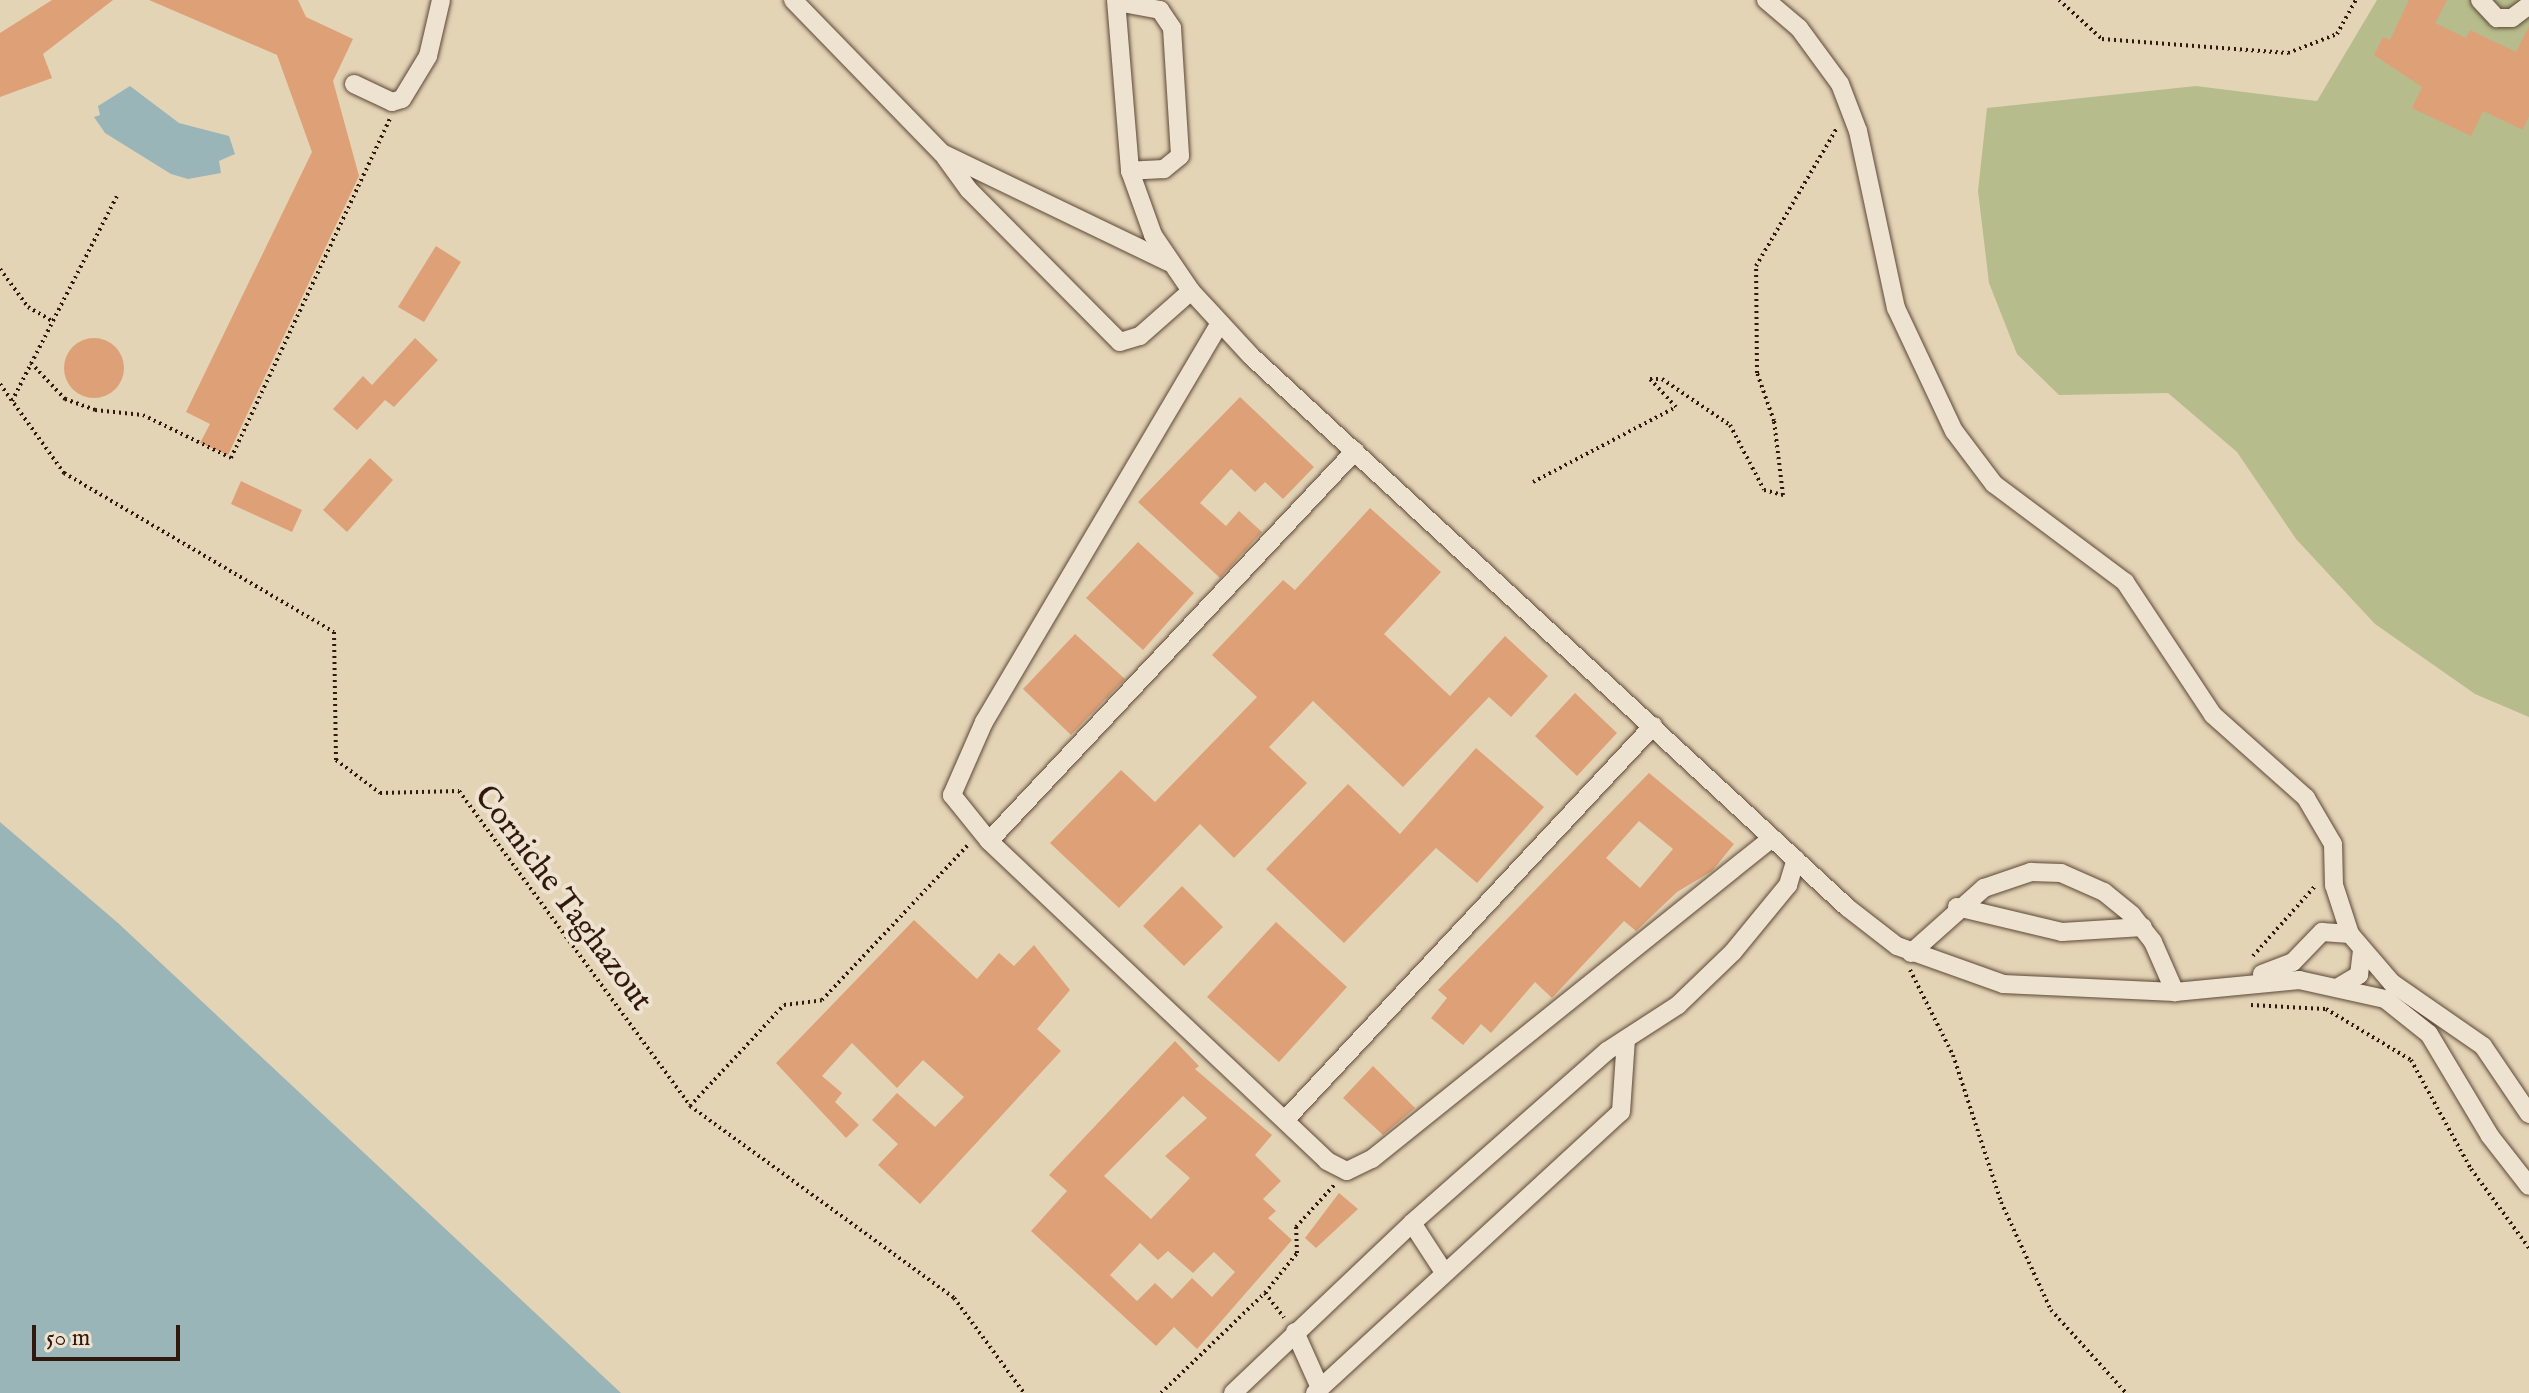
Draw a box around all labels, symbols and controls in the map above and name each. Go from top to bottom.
street label: Corniche Taghazout [465,779,659,1019]
scale bar [36,1309,184,1359]
text: 50 m [46,1323,90,1354]

